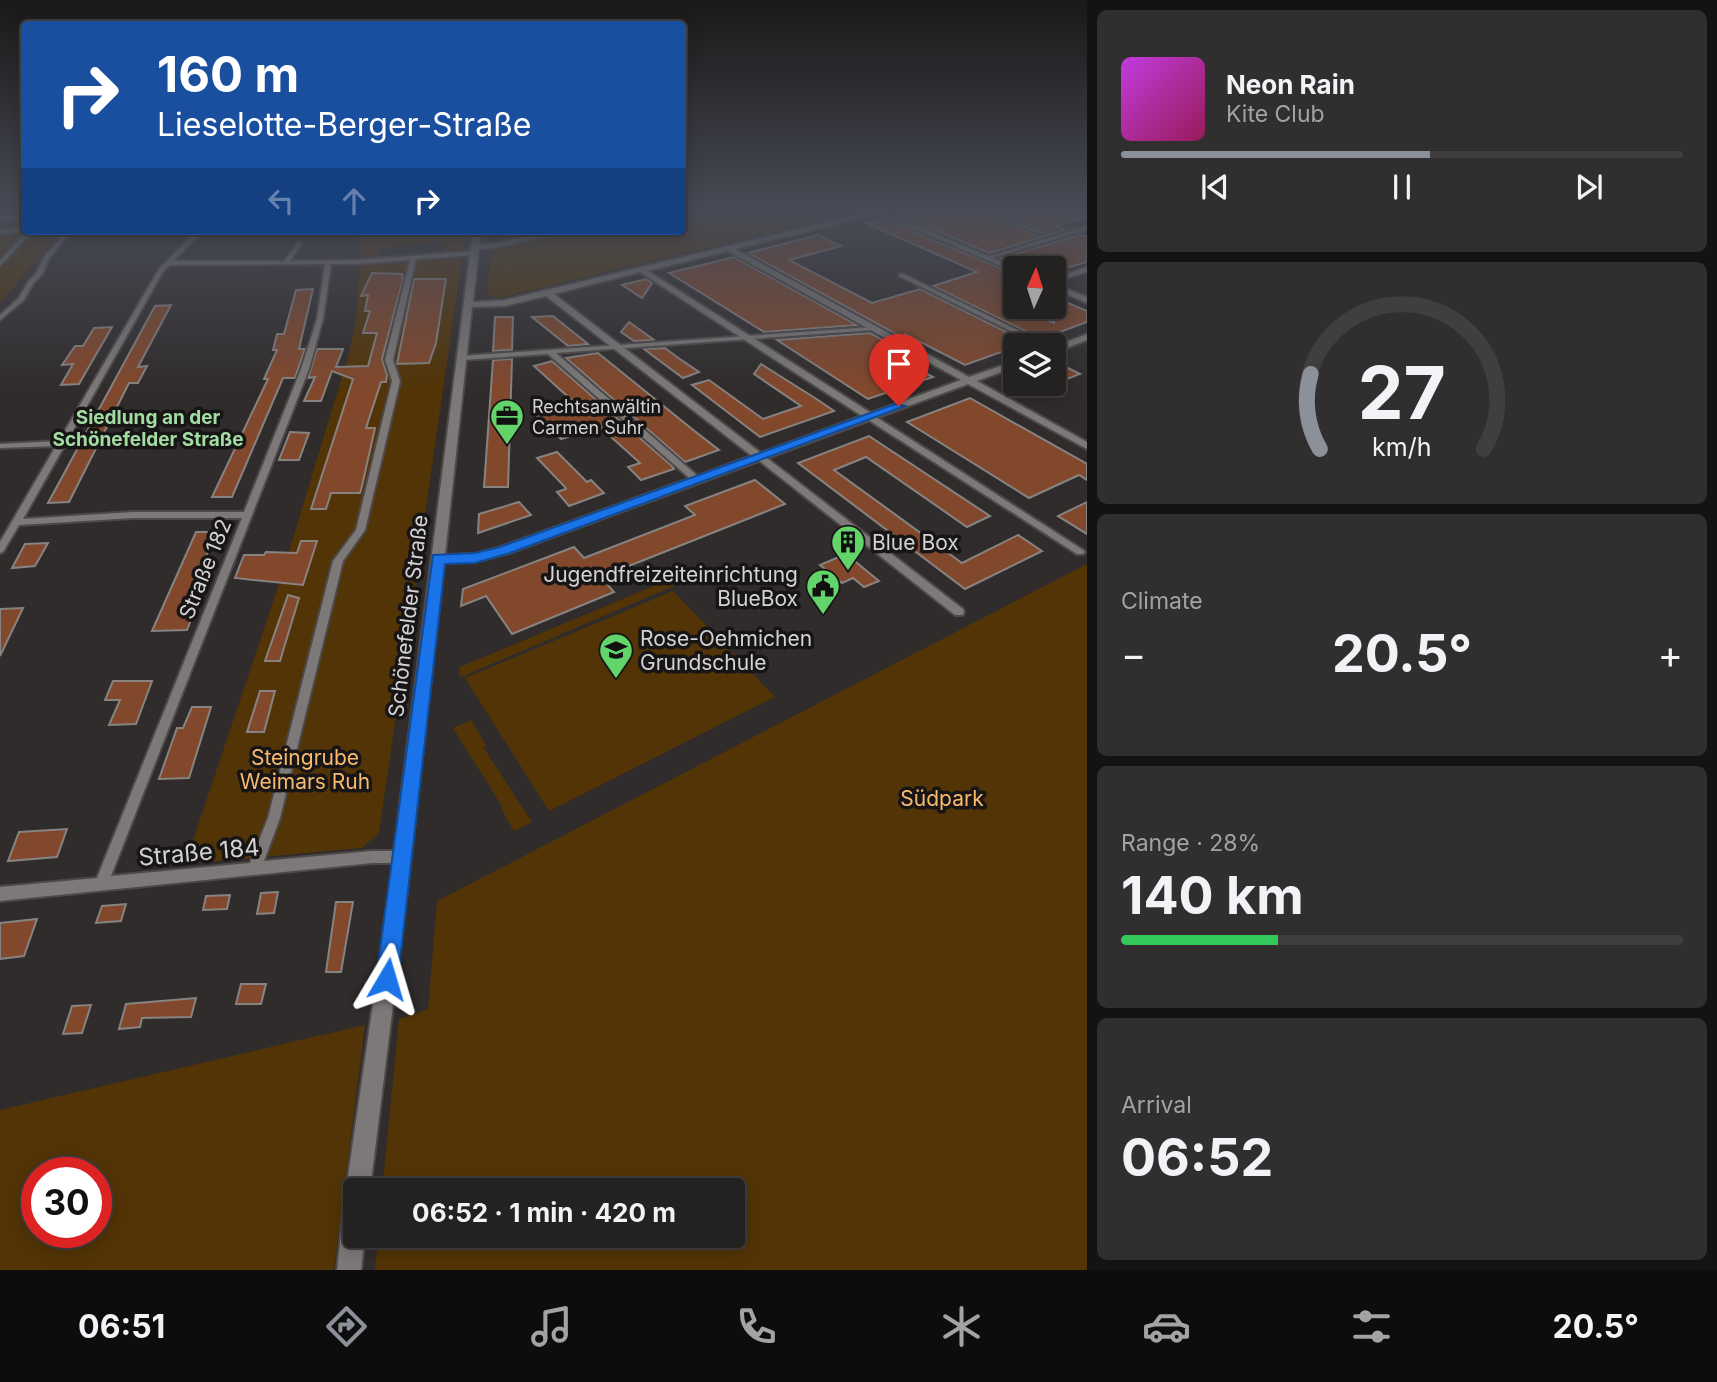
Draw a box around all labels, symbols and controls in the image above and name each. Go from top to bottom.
text: 160 m [157,45,299,104]
icon: right [42,49,133,140]
text: Neon Rain [1226,69,1355,100]
text: Kite Club [1226,100,1325,128]
text: Lieselotte-Berger-Straße [157,105,531,144]
icon: previous [1196,168,1234,206]
icon: pause [1383,168,1421,206]
icon: next [1570,168,1608,206]
icon: left [262,182,300,220]
icon: ahead [335,182,373,220]
icon: right [408,182,446,220]
north arrow [1003,256,1066,318]
map controls [1003,256,1066,396]
button: layers [1003,333,1066,396]
pin [869,334,929,406]
icon: arrive [880,345,918,383]
text: 27 [1358,348,1446,437]
place label: Rechtsanwältin Carmen Suhr [532,396,661,438]
office icon: Rechtsanwältin Carmen Suhr [488,397,526,446]
district label: Siedlung an der Schönefelder Straße [52,406,244,451]
text: km/h [1372,432,1432,462]
street label: Schönefelder Straße [383,513,433,719]
street label: Straße 182 [174,515,236,623]
building icon: Blue Box [829,523,867,572]
place label: Blue Box [872,530,959,555]
place label: Jugendfreizeiteinrichtung BlueBox [543,562,798,611]
public building icon: Jugendfreizeiteinrichtung BlueBox [804,567,842,616]
text: Climate [1121,587,1203,615]
text: 20.5° [1332,622,1472,685]
place label: Rose-Oehmichen Grundschule [640,626,812,675]
school or university icon: Rose-Oehmichen Grundschule [597,631,635,680]
text: − [1121,631,1146,677]
text: + [1658,631,1683,677]
park label: Steingrube Weimars Ruh [240,745,370,794]
park label: Südpark [900,786,984,811]
text: Range · 28% [1121,829,1260,857]
street label: Straße 184 [137,832,261,872]
text: 140 km [1121,864,1304,927]
position arrow [350,942,424,1016]
text: Arrival [1121,1091,1192,1119]
text: 06:52 [1121,1126,1273,1189]
speed limit sign: 30 [21,1157,112,1248]
text: 06:52 · 1 min · 420 m [412,1197,676,1228]
icon: directions [322,1302,371,1351]
icon: music [527,1302,576,1351]
icon: phone [732,1302,781,1351]
icon: climate [937,1302,986,1351]
icon: car [1142,1302,1191,1351]
icon: filters [1347,1302,1396,1351]
text: 06:51 [78,1307,165,1346]
text: 20.5° [1553,1307,1639,1346]

